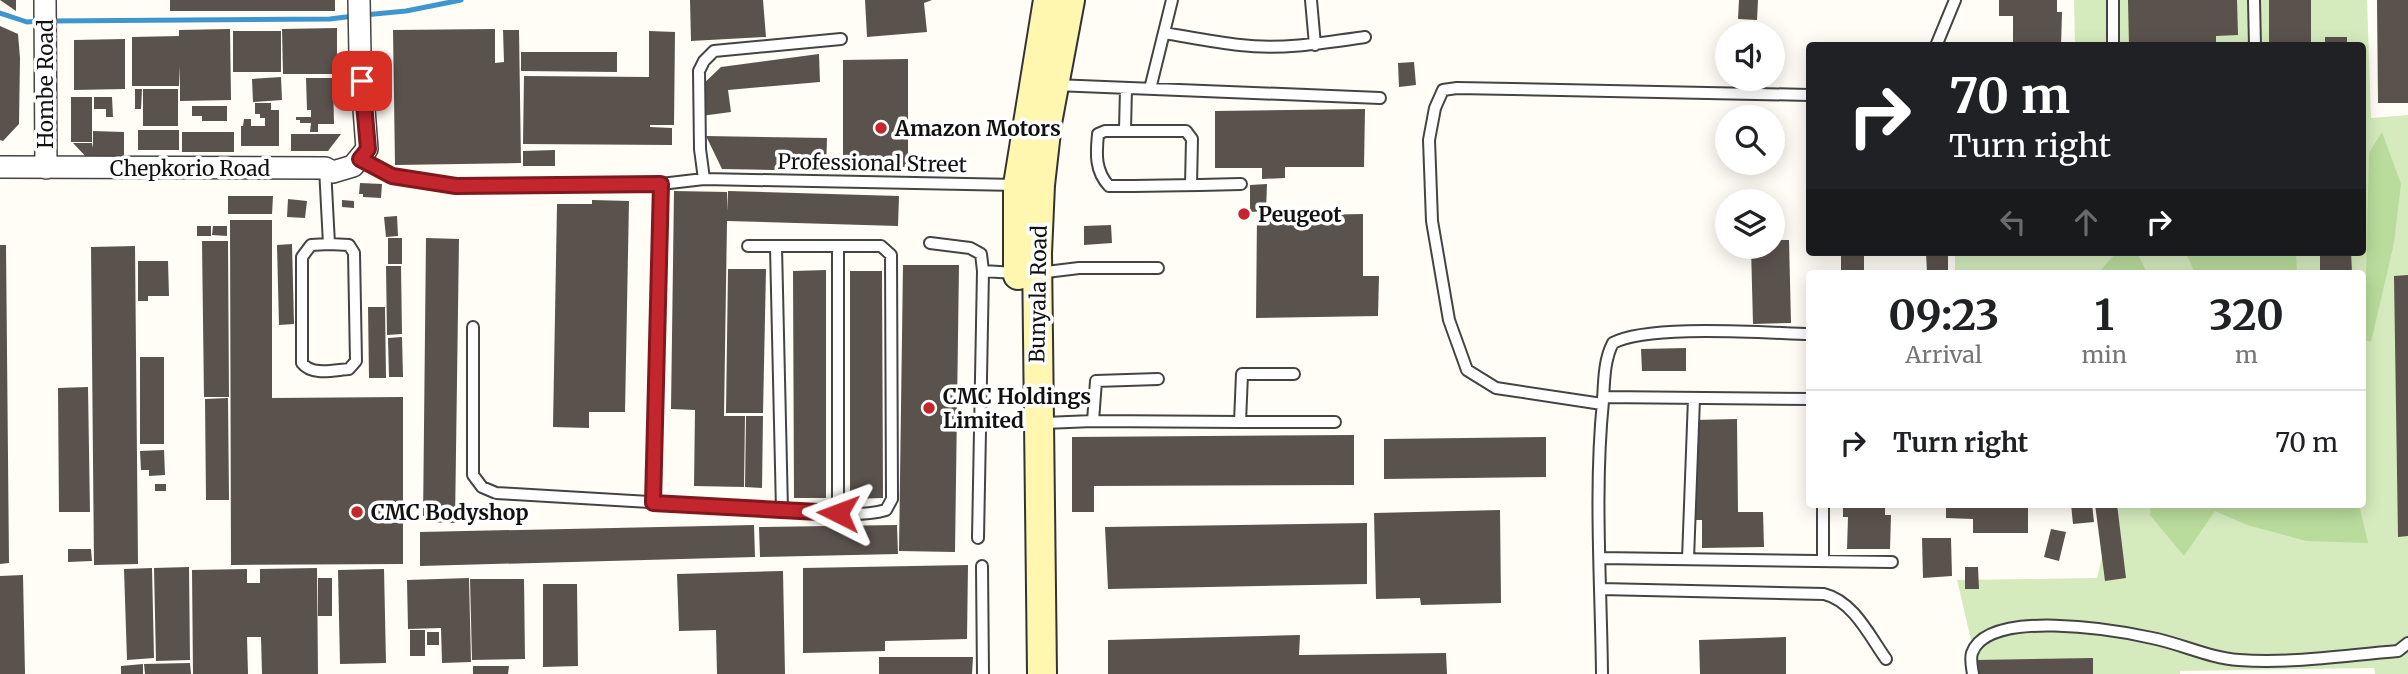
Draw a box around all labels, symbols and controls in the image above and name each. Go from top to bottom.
street label: Hombe Road [32,19,59,149]
map controls [1715,21,1785,259]
button: sound [1715,21,1785,91]
pin [332,51,392,111]
icon: arrive [343,62,381,100]
text: 70 m [1949,65,2070,126]
icon: right [1834,70,1925,161]
button: search [1715,105,1785,175]
place label: Amazon Motors [894,115,1061,142]
marker: Amazon Motors [873,120,889,136]
text: Turn right [1949,126,2111,166]
street label: Professional Street [777,148,967,178]
street label: Chepkorio Road [110,155,271,182]
button: layers [1715,189,1785,259]
place label: Peugeot [1258,201,1342,228]
icon: left [1994,203,2032,241]
icon: ahead [2067,203,2105,241]
icon: right [2140,203,2178,241]
marker: Peugeot [1236,206,1252,222]
street label: Bunyala Road [1023,225,1053,363]
text: 09:23 [1888,289,1999,341]
text: 1 [2094,289,2114,341]
text: 320 [2209,289,2284,341]
text: Arrival [1905,340,1982,369]
text: min [2081,340,2127,369]
text: m [2235,340,2258,369]
place label: CMC Holdings Limited [943,383,1091,434]
marker: CMC Holdings Limited [921,400,937,416]
icon: right [1834,424,1872,462]
text: Turn right [1893,426,2028,459]
text: 70 m [2275,426,2338,459]
position arrow [801,476,875,550]
place label: CMC Bodyshop [371,499,529,526]
marker: CMC Bodyshop [349,504,365,520]

